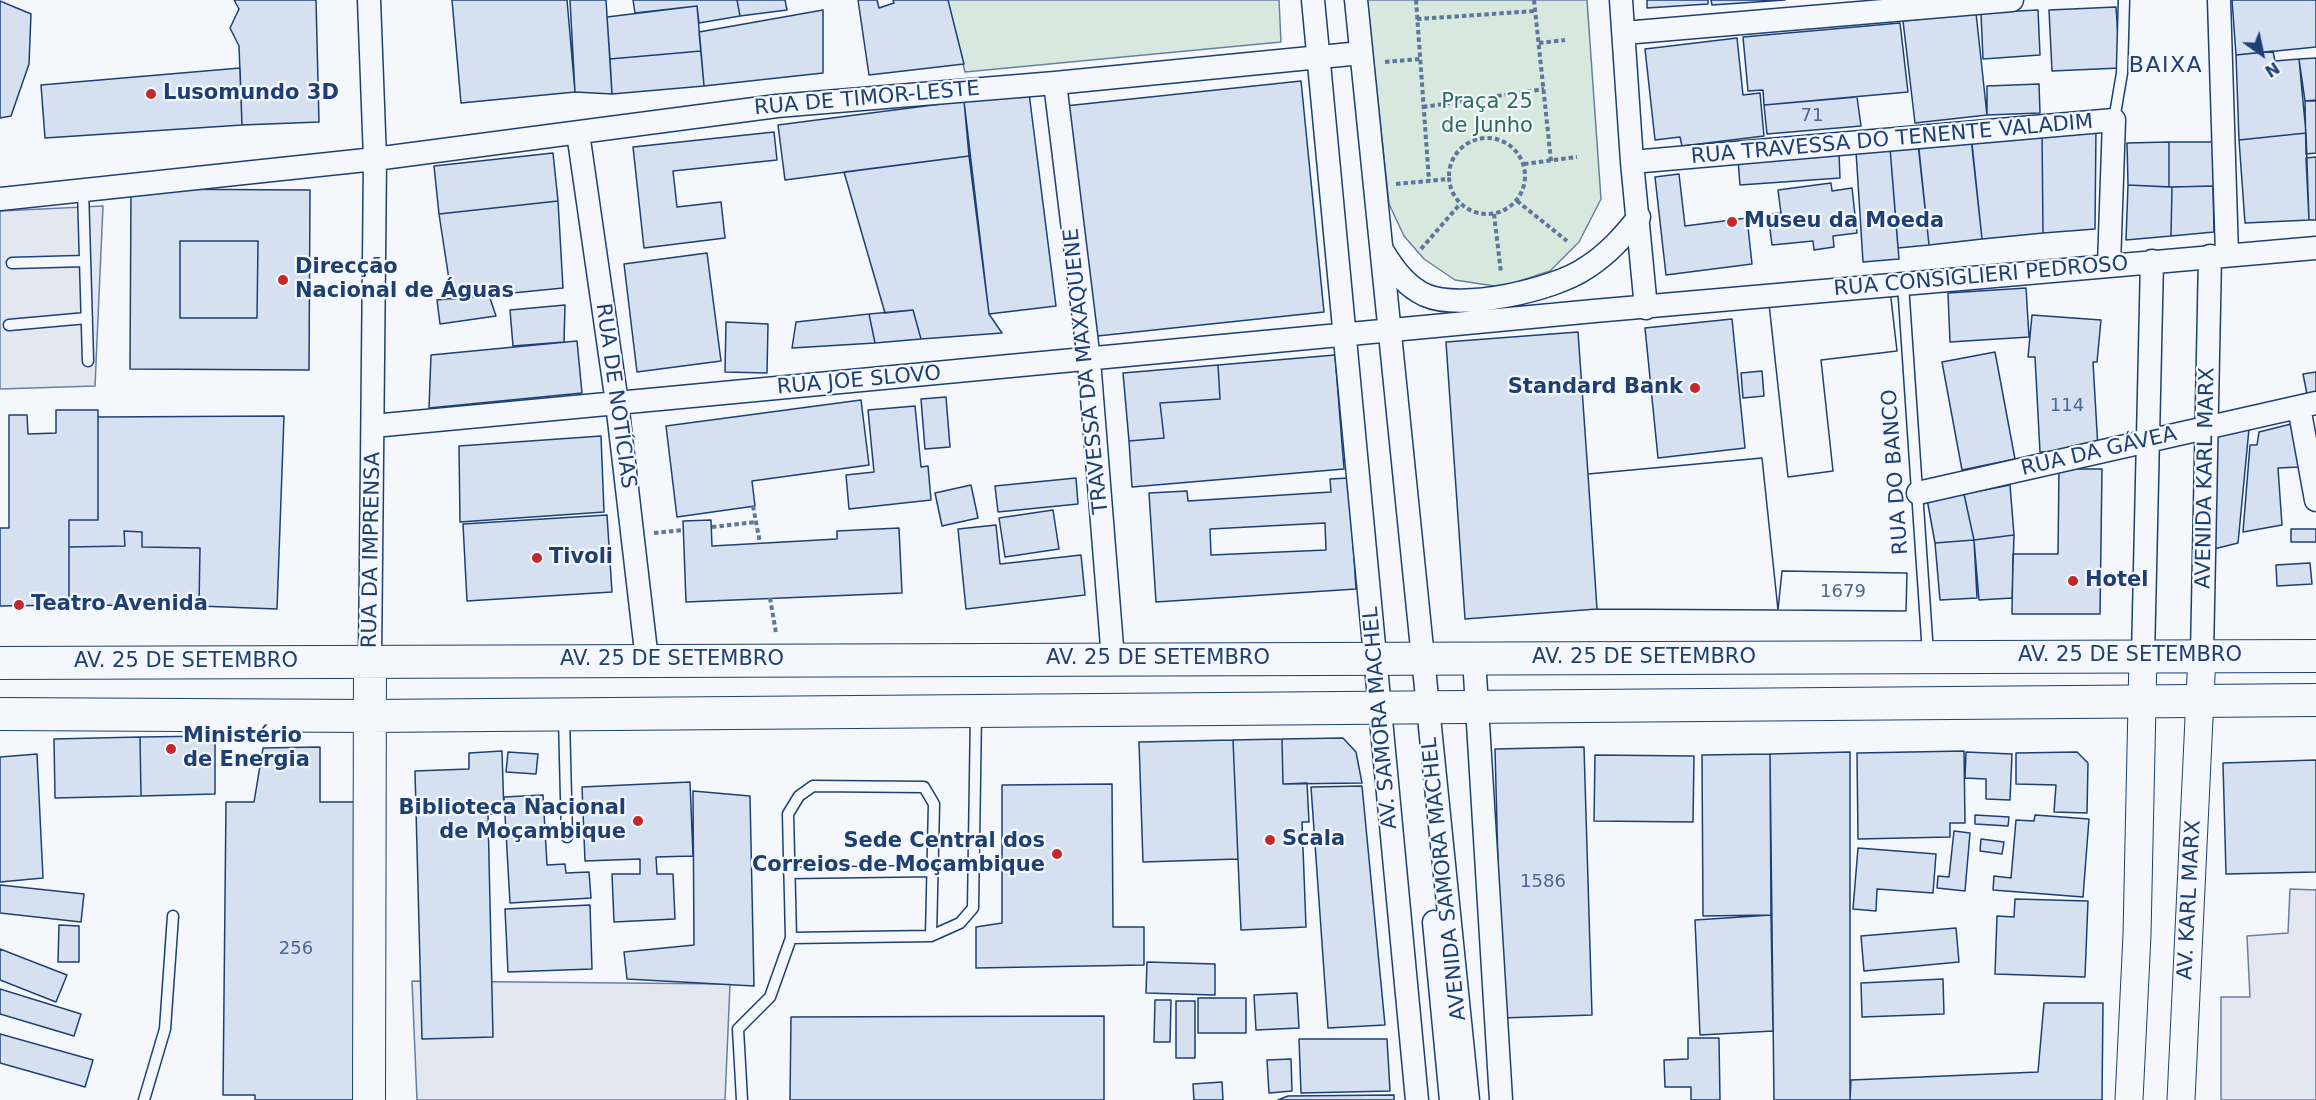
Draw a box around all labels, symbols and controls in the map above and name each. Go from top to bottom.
north arrow [2232,24,2292,84]
district label: BAIXA [2129,53,2203,79]
text: N [2261,58,2283,81]
street label: RUA DE TIMOR-LESTE [753,77,981,121]
place label: Lusomundo 3D [163,81,339,107]
marker: Lusomundo 3D [144,87,158,101]
park label: Praça 25 de Junho [1441,90,1533,140]
house number: 71 [1801,105,1823,127]
street label: RUA TRAVESSA DO TENENTE VALADIM [1690,110,2094,170]
place label: Museu da Moeda [1744,209,1944,235]
marker: Museu da Moeda [1725,215,1739,229]
street label: TRAVESSA DA MAXAQUENE [1059,227,1115,515]
street label: RUA CONSIGLIERI PEDROSO [1833,252,2129,302]
place label: Direcção Nacional de Águas [295,255,514,305]
marker: Direcção Nacional de Águas [276,273,290,287]
street label: RUA DE NOTÍCIAS [590,302,640,490]
street label: RUA JOE SLOVO [776,361,942,401]
street label: AVENIDA KARL MARX [2191,367,2221,589]
place label: Standard Bank [1508,375,1683,401]
marker: Standard Bank [1688,381,1702,395]
street label: RUA DO BANCO [1878,388,1914,556]
house number: 114 [2050,395,2084,417]
street label: RUA DA GÁVEA [2019,422,2179,482]
street label: RUA DA IMPRENSA [358,452,386,648]
place label: Tivoli [549,545,613,571]
marker: Tivoli [530,551,544,565]
place label: Hotel [2085,568,2148,594]
marker: Hotel [2066,574,2080,588]
house number: 1679 [1820,581,1866,603]
place label: Teatro Avenida [31,592,208,618]
marker: Teatro Avenida [12,598,26,612]
street label: AV. SAMORA MACHEL [1359,606,1403,830]
street label: AV. 25 DE SETEMBRO [2018,643,2242,669]
street label: AV. 25 DE SETEMBRO [1532,645,1756,671]
street label: AV. 25 DE SETEMBRO [1046,646,1270,672]
street label: AV. 25 DE SETEMBRO [560,647,784,673]
street label: AV. 25 DE SETEMBRO [74,649,298,675]
place label: Ministério de Energia [183,724,310,774]
street label: AVENIDA SAMORA MACHEL [1418,736,1472,1022]
marker: Ministério de Energia [164,742,178,756]
place label: Biblioteca Nacional de Moçambique [399,796,626,846]
marker: Biblioteca Nacional de Moçambique [631,814,645,828]
street label: AV. KARL MARX [2173,819,2207,981]
place label: Scala [1282,827,1345,853]
place label: Sede Central dos Correios de Moçambique [752,829,1045,879]
marker: Scala [1263,833,1277,847]
marker: Sede Central dos Correios de Moçambique [1050,847,1064,861]
house number: 1586 [1520,871,1566,893]
house number: 256 [279,938,313,960]

